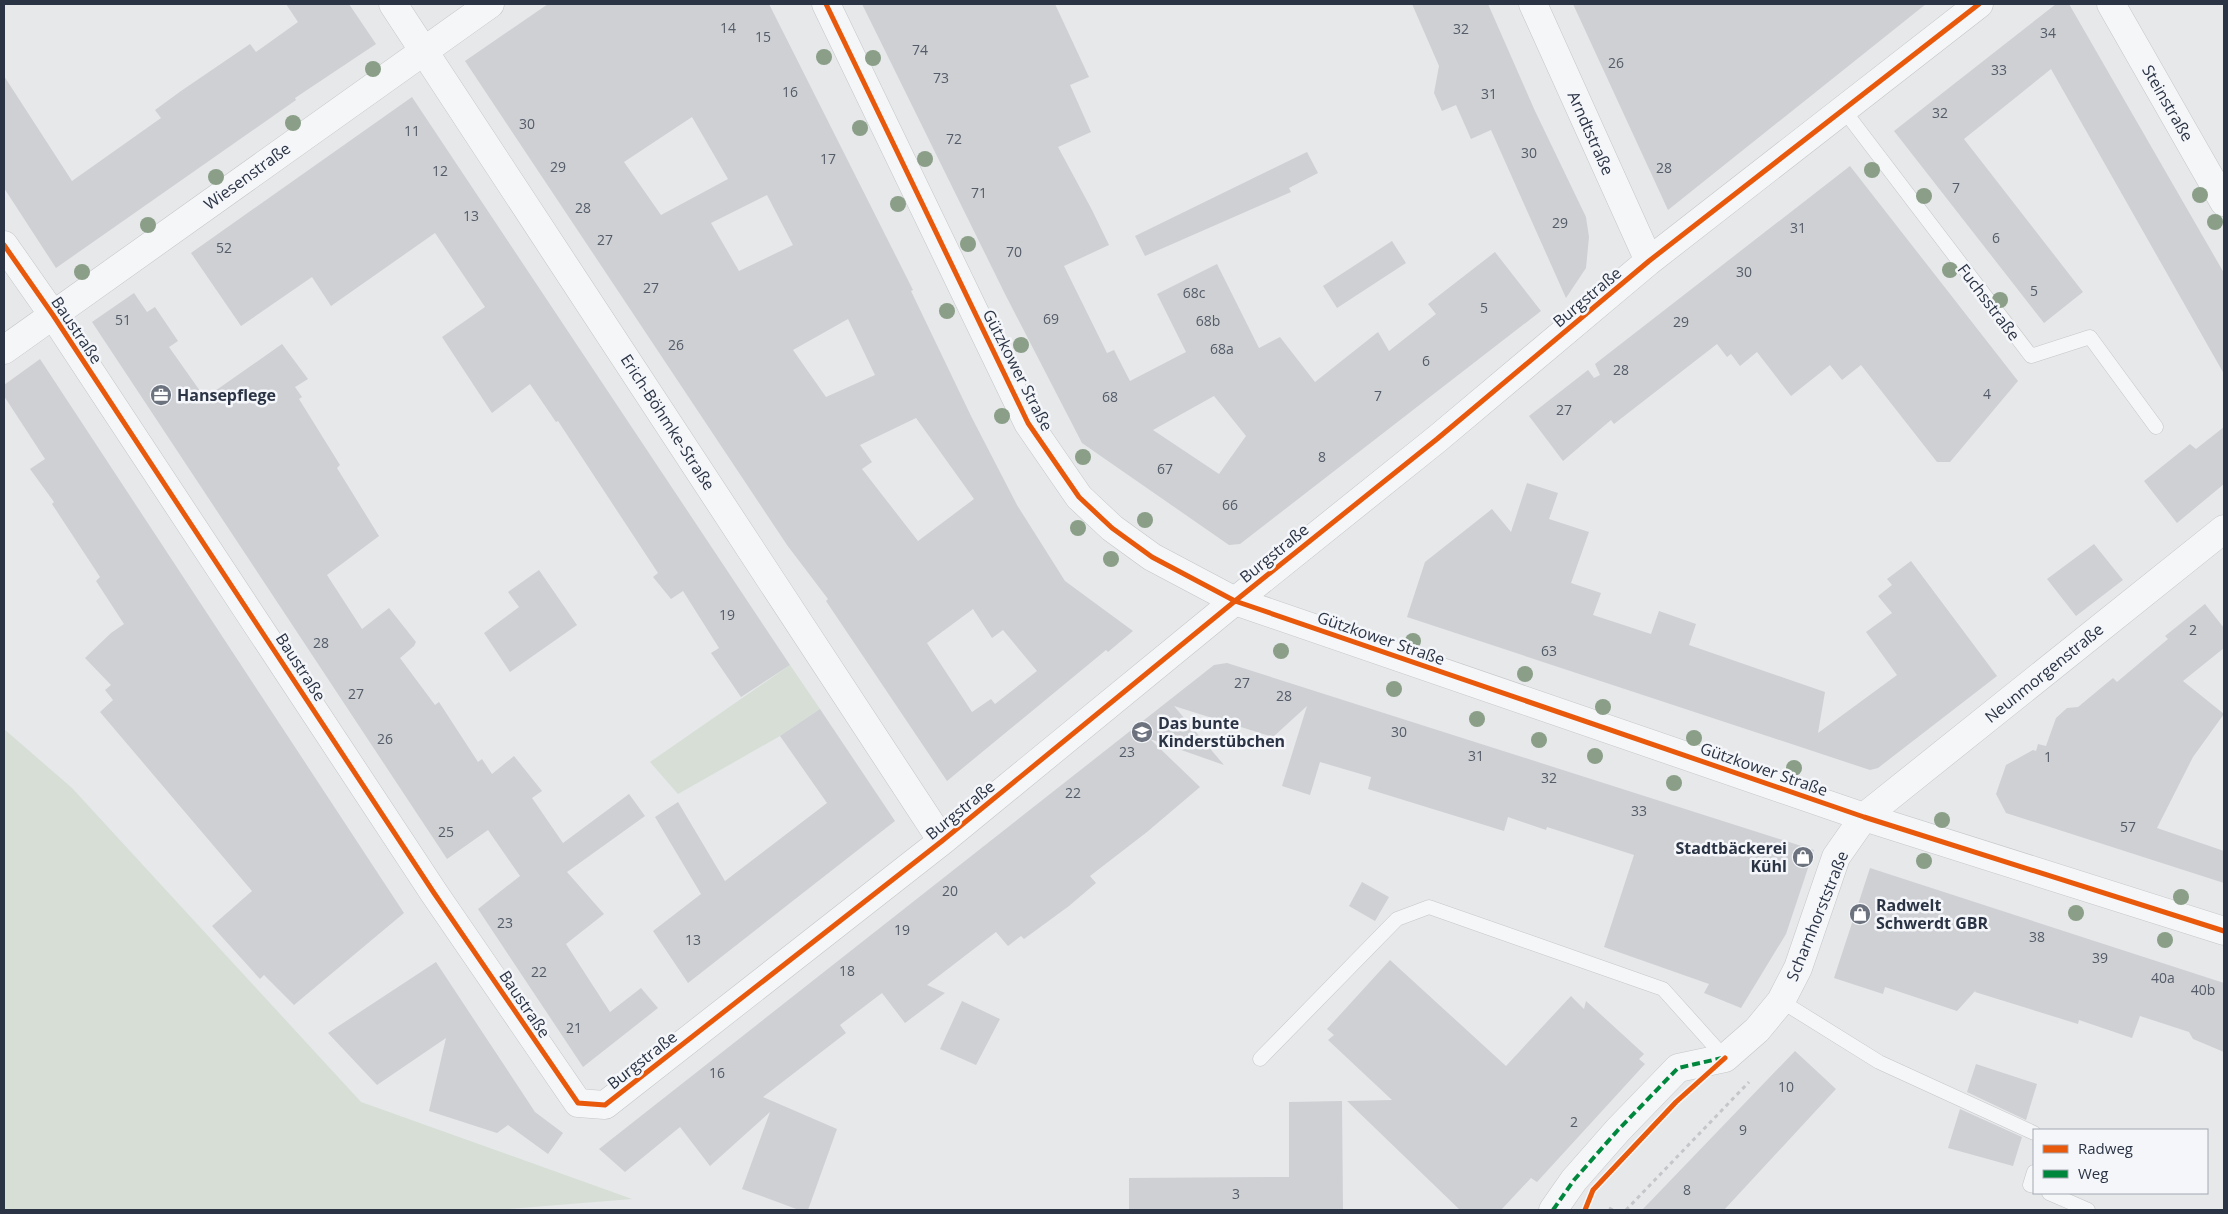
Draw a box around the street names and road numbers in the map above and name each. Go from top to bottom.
street label: Steinstraße [2137,61,2199,145]
street label: Arndtstraße [1563,88,1619,178]
street label: Wiesenstraße [199,137,295,215]
street label: Fuchsstraße [1953,259,2025,345]
street label: Burgstraße [1548,262,1626,332]
street label: Baustraße [46,292,108,368]
street label: Gützkower Straße [978,305,1058,435]
street label: Erich-Böhmke-Straße [616,350,720,494]
street label: Burgstraße [1235,518,1313,588]
street label: Gützkower Straße [1314,606,1448,670]
street label: Neunmorgenstraße [1980,618,2108,728]
street label: Baustraße [271,629,331,705]
street label: Gützkower Straße [1697,737,1831,801]
street label: Burgstraße [921,775,999,845]
street label: Scharnhorststraße [1781,848,1853,984]
street label: Baustraße [494,966,556,1042]
street label: Burgstraße [602,1026,682,1094]

